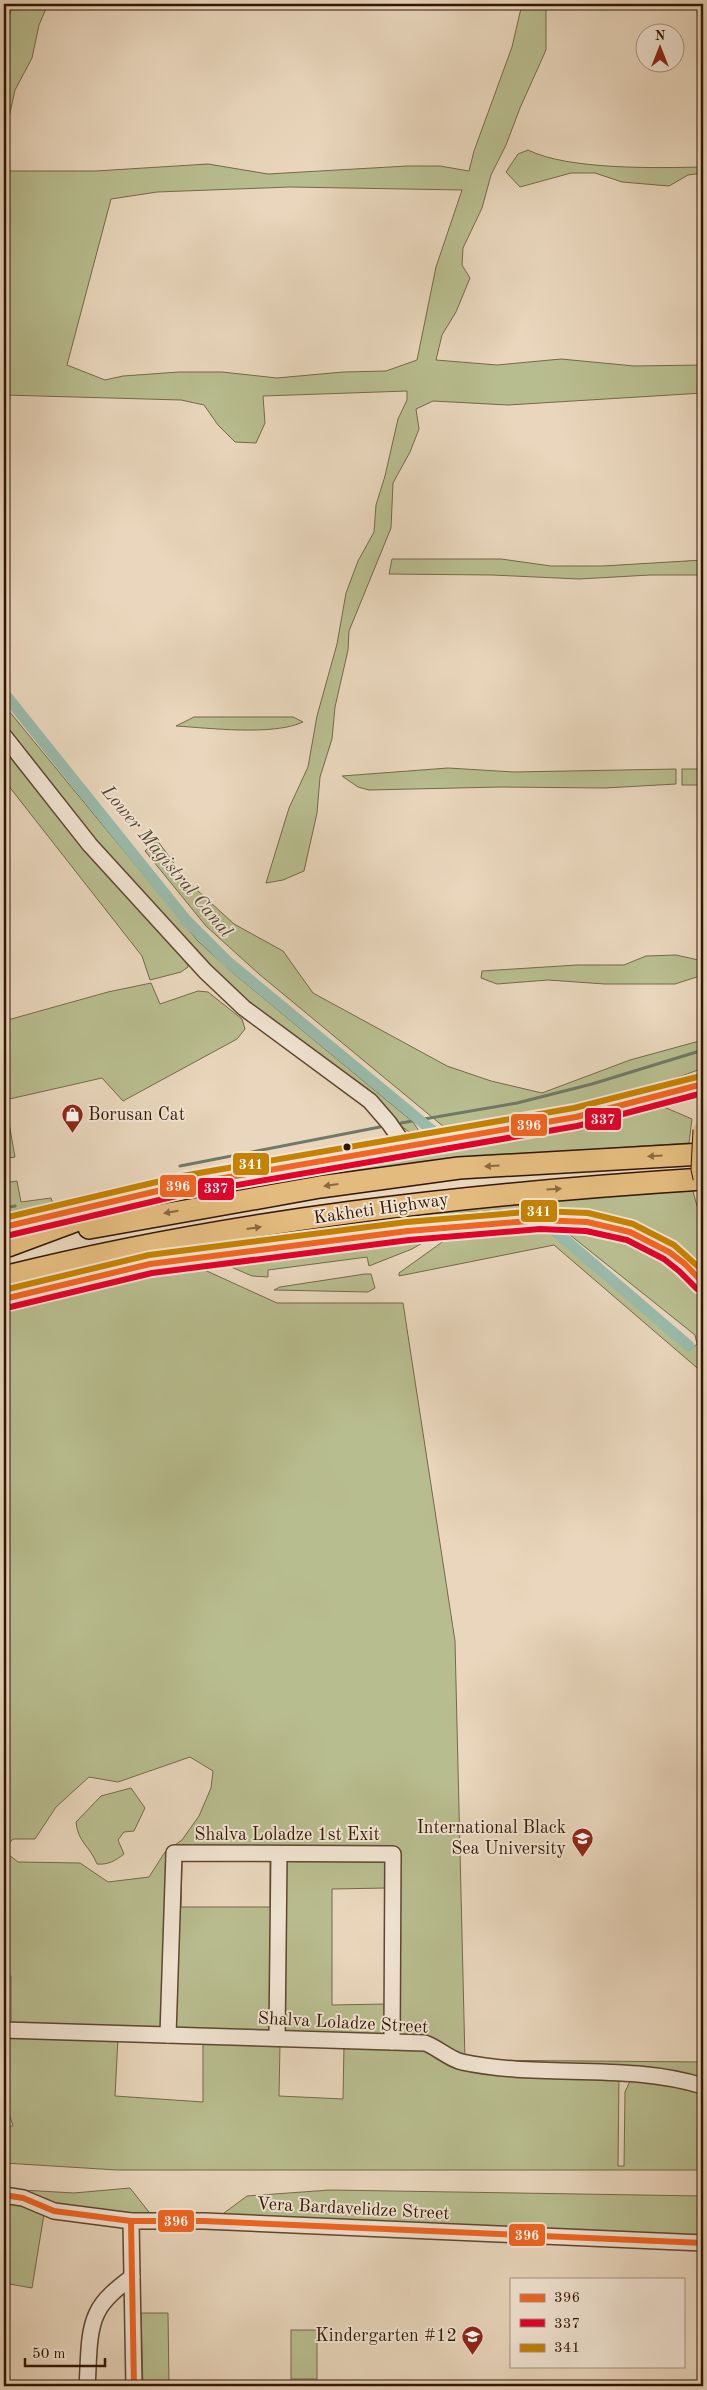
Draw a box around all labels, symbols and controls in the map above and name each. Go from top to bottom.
north arrow [634,22,684,72]
text: N [655,29,666,43]
water label: Lower Magistral Canal [96,782,235,942]
shop icon: Borusan Cat [60,1103,84,1134]
place label: Borusan Cat [88,1106,185,1124]
line badge: 337 [584,1107,622,1131]
line badge: 396 [510,1113,548,1137]
text: 337 [591,1113,615,1127]
text: 396 [517,1119,541,1133]
unlabelled marker [342,1142,352,1152]
line badge: 341 [232,1152,270,1176]
one-way arrow [646,1153,662,1161]
text: 341 [239,1158,263,1172]
one-way arrow [484,1163,500,1171]
line badge: 396 [159,1174,197,1198]
line badge: 337 [197,1177,235,1201]
text: 396 [166,1180,190,1194]
one-way arrow [323,1181,339,1189]
text: 337 [204,1182,228,1196]
one-way arrow [546,1185,562,1193]
street label: Kakheti Highway [312,1191,450,1227]
line badge: 341 [520,1199,558,1223]
text: 341 [527,1205,551,1219]
one-way arrow [162,1208,178,1216]
one-way arrow [246,1223,262,1231]
place label: International Black Sea University [417,1819,566,1858]
street label: Shalva Loladze 1st Exit [194,1826,380,1844]
school or university icon: International Black Sea University [570,1826,594,1857]
street label: Shalva Loladze Street [257,2010,429,2036]
street label: Vera Bardavelidze Street [256,2195,450,2223]
line badge: 396 [157,2209,195,2233]
text: 396 [164,2215,188,2229]
line badge: 396 [508,2223,546,2247]
text: 396 [515,2229,539,2243]
legend [510,2278,684,2368]
text: 396 [554,2291,580,2306]
text: 337 [554,2317,580,2332]
school or university icon: Kindergarten #12 [461,2324,485,2355]
place label: Kindergarten #12 [315,2327,457,2345]
scale bar [25,2335,105,2367]
text: 341 [554,2341,580,2356]
text: 50 m [32,2347,66,2362]

